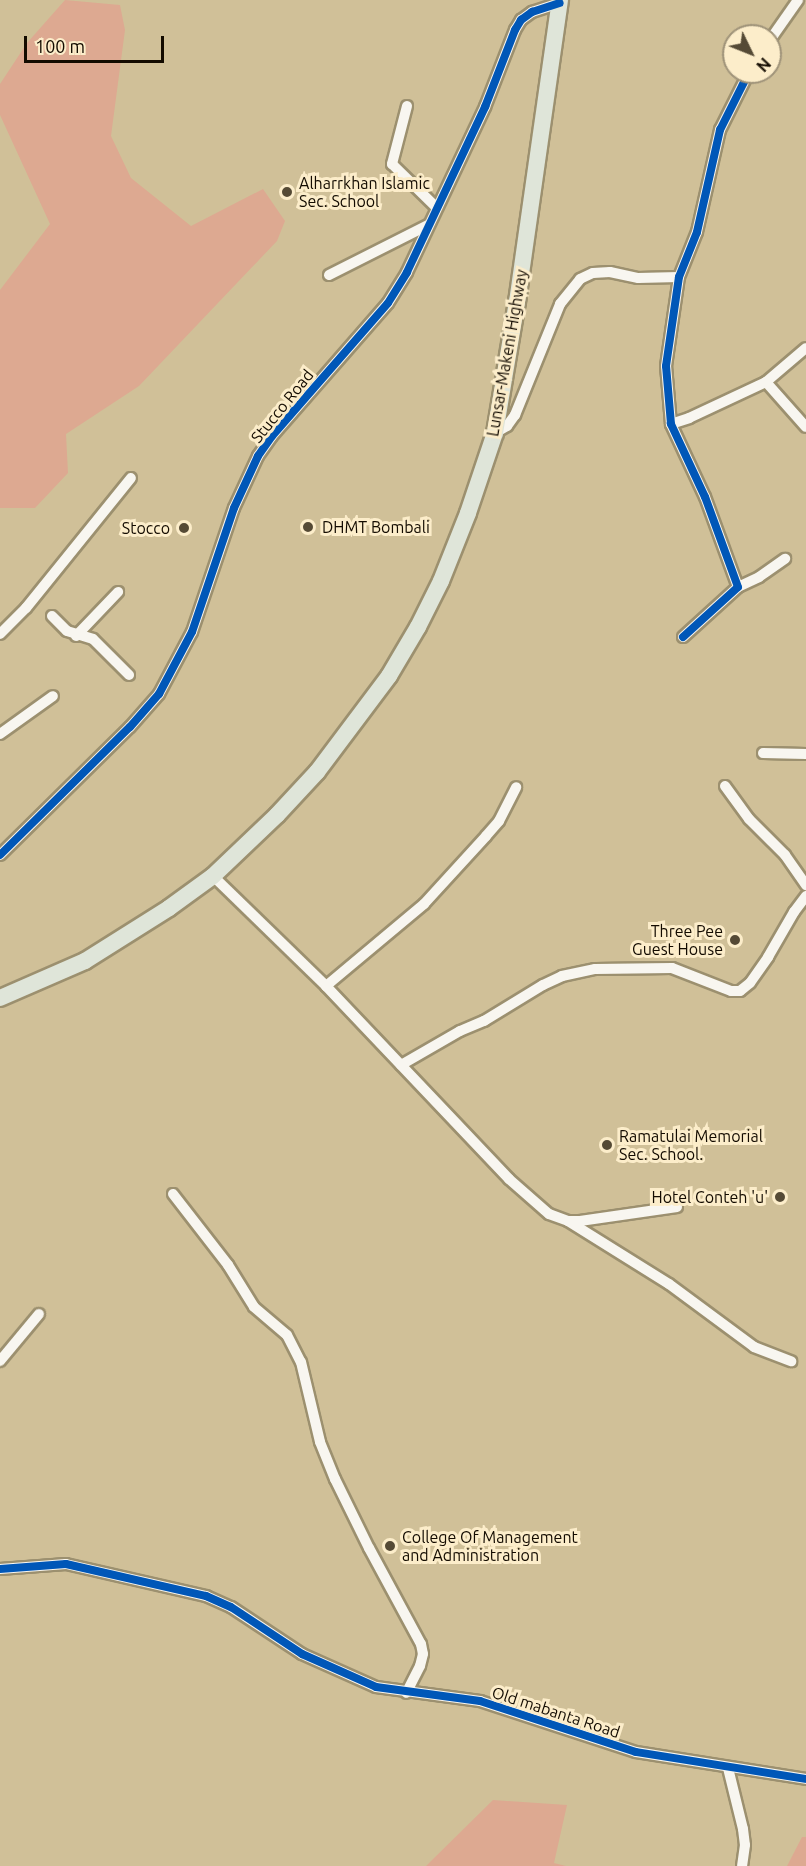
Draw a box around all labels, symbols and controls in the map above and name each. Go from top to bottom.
scale bar [27,24,166,62]
north arrow [722,24,782,84]
text: 100 m [35,36,85,56]
text: N [753,54,774,75]
place label: Alharrkhan Islamic Sec. School [299,173,430,211]
marker: Alharrkhan Islamic Sec. School [280,185,294,199]
street label: Lunsar-Makeni Highway [483,268,531,438]
street label: Stucco Road [247,366,317,446]
place label: DHMT Bombali [322,517,430,537]
place label: Stocco [122,518,170,538]
marker: DHMT Bombali [299,518,317,536]
marker: Stocco [175,519,193,537]
place label: Three Pee Guest House [632,921,723,959]
marker: Three Pee Guest House [728,933,742,947]
place label: Ramatulai Memorial Sec. School. [619,1126,763,1164]
marker: Ramatulai Memorial Sec. School. [600,1138,614,1152]
place label: Hotel Conteh 'u' [652,1187,768,1207]
marker: Hotel Conteh 'u' [773,1190,787,1204]
place label: College Of Management and Administration [402,1527,578,1565]
marker: College Of Management and Administration [383,1539,397,1553]
street label: Old mabanta Road [490,1682,622,1742]

